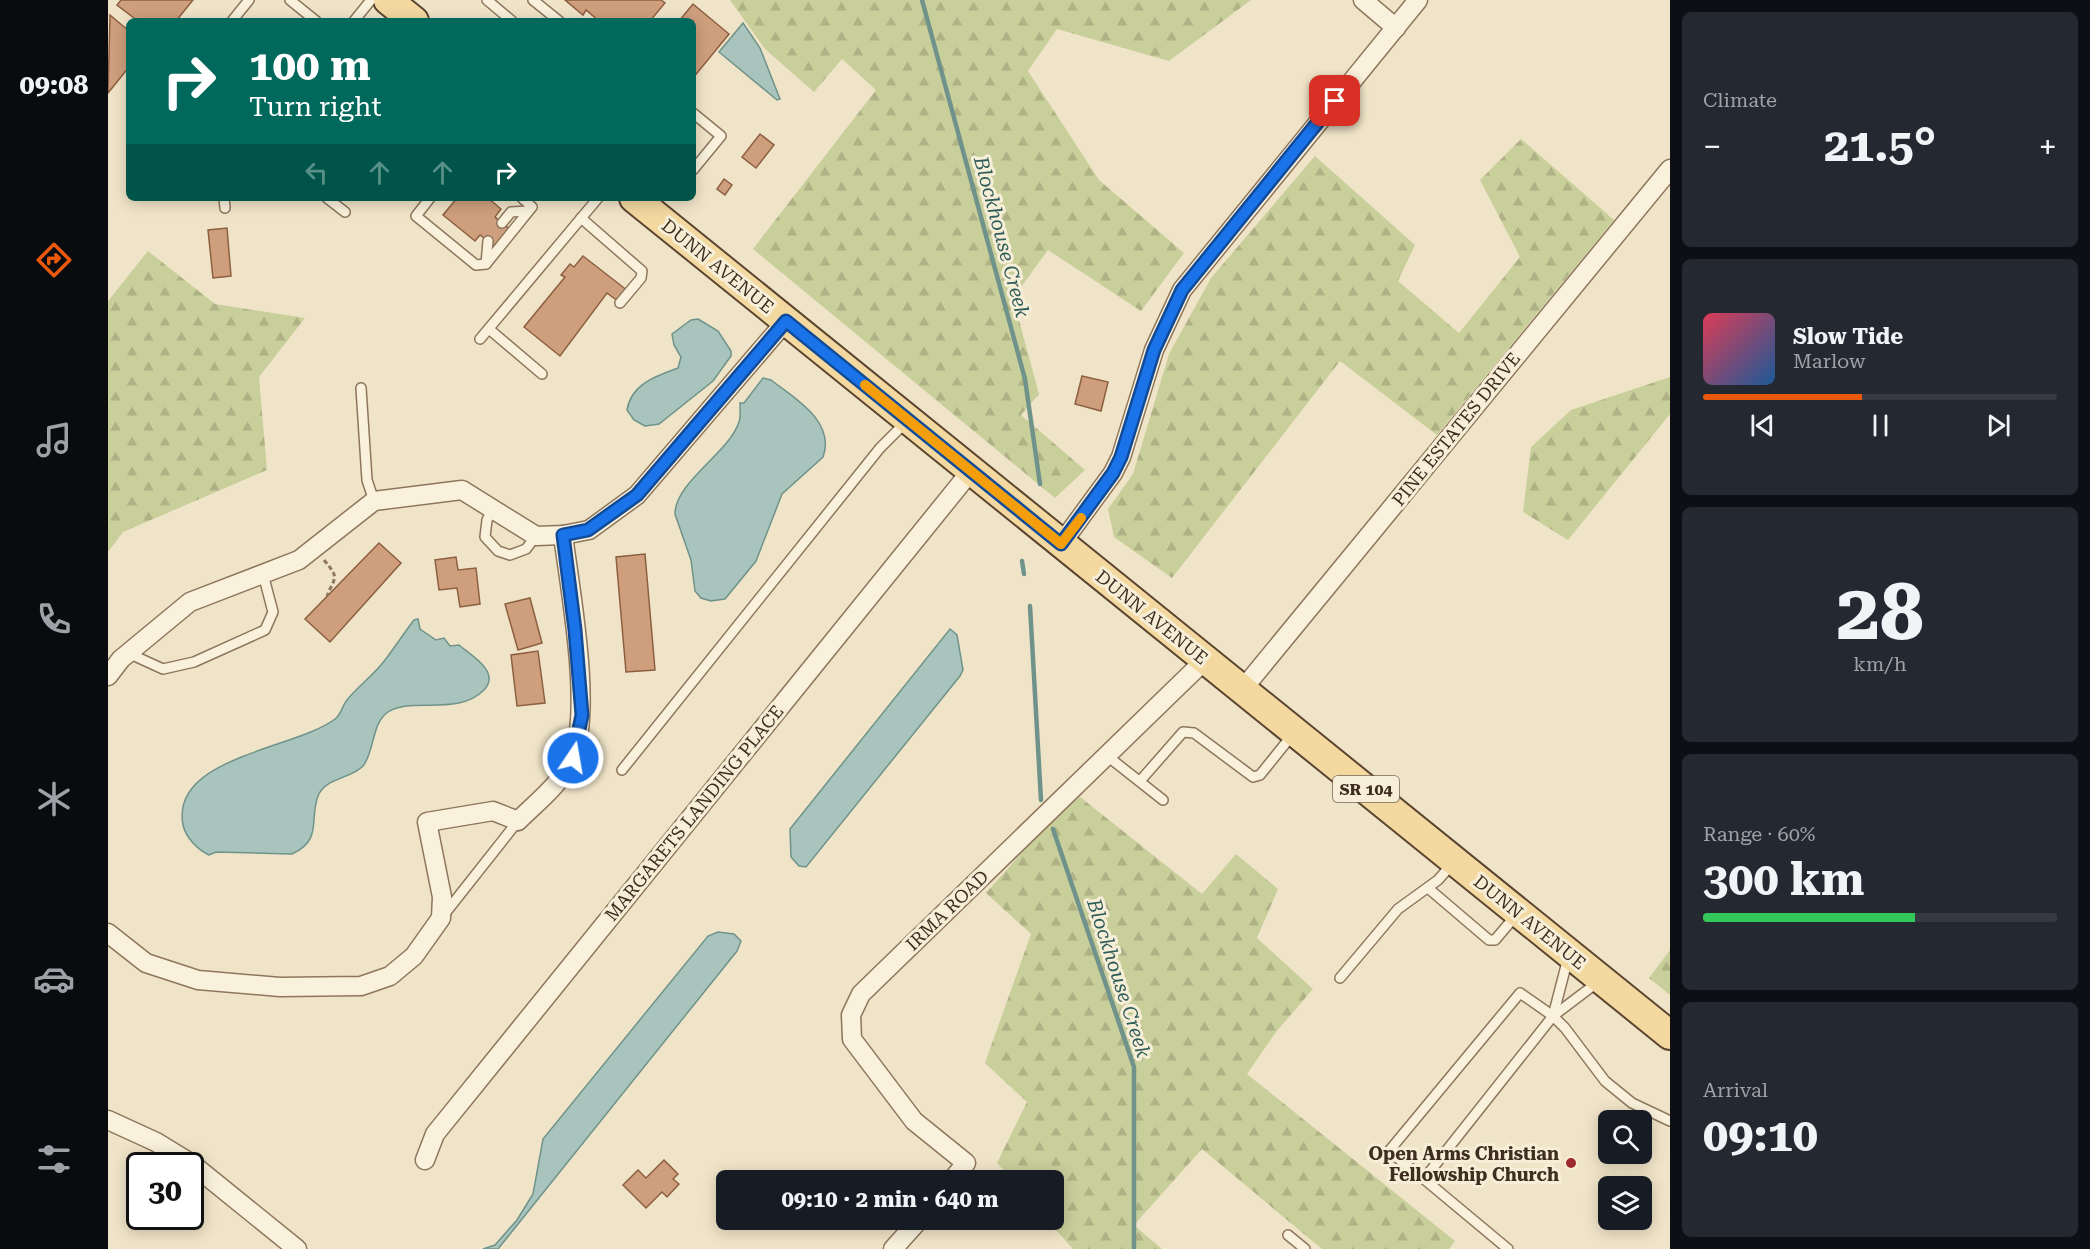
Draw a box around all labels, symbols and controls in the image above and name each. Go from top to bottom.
text: 100 m [249,41,371,90]
icon: right [150,42,228,120]
text: 09:08 [20,69,88,101]
pin [1309,75,1360,126]
icon: arrive [1318,84,1351,117]
text: Climate [1703,88,1777,112]
text: Turn right [249,91,382,123]
text: 21.5° [1824,119,1936,172]
text: − [1703,127,1721,166]
text: + [2039,127,2057,166]
water label: Blockhouse Creek [969,153,1035,320]
icon: left [300,156,333,189]
icon: ahead [363,156,396,189]
icon: ahead [426,156,459,189]
icon: right [489,156,522,189]
street label: DUNN AVENUE [658,214,778,318]
icon: directions [33,239,75,281]
text: Slow Tide [1793,324,1903,349]
street label: PINE ESTATES DRIVE [1388,348,1524,510]
text: Marlow [1793,349,1866,373]
icon: previous [1746,409,1779,442]
icon: pause [1864,409,1897,442]
icon: next [1982,409,2015,442]
icon: music [33,419,75,461]
street label: DUNN AVENUE [1092,565,1212,669]
text: 28 [1836,567,1924,658]
icon: phone [33,598,75,640]
text: km/h [1853,652,1907,676]
street label: MARGARETS LANDING PLACE [600,701,788,925]
position arrow [541,726,605,790]
road number: SR 104 [1333,776,1399,802]
icon: climate [33,778,75,820]
text: Range · 60% [1703,822,1815,846]
text: 300 km [1703,853,1864,906]
street label: IRMA ROAD [901,865,993,955]
street label: DUNN AVENUE [1470,870,1590,974]
water label: Blockhouse Creek [1082,895,1156,1061]
icon: car [33,958,75,1000]
text: Arrival [1703,1078,1768,1102]
text: 09:10 [1703,1109,1818,1162]
map controls [1598,1110,1652,1230]
button: search [1598,1110,1652,1164]
icon: filters [33,1138,75,1180]
place label: Open Arms Christian Fellowship Church [1369,1143,1559,1185]
speed limit sign: 30 [126,1152,204,1230]
marker: Open Arms Christian Fellowship Church [1564,1156,1578,1170]
button: layers [1598,1176,1652,1230]
text: 09:10 · 2 min · 640 m [781,1187,999,1212]

